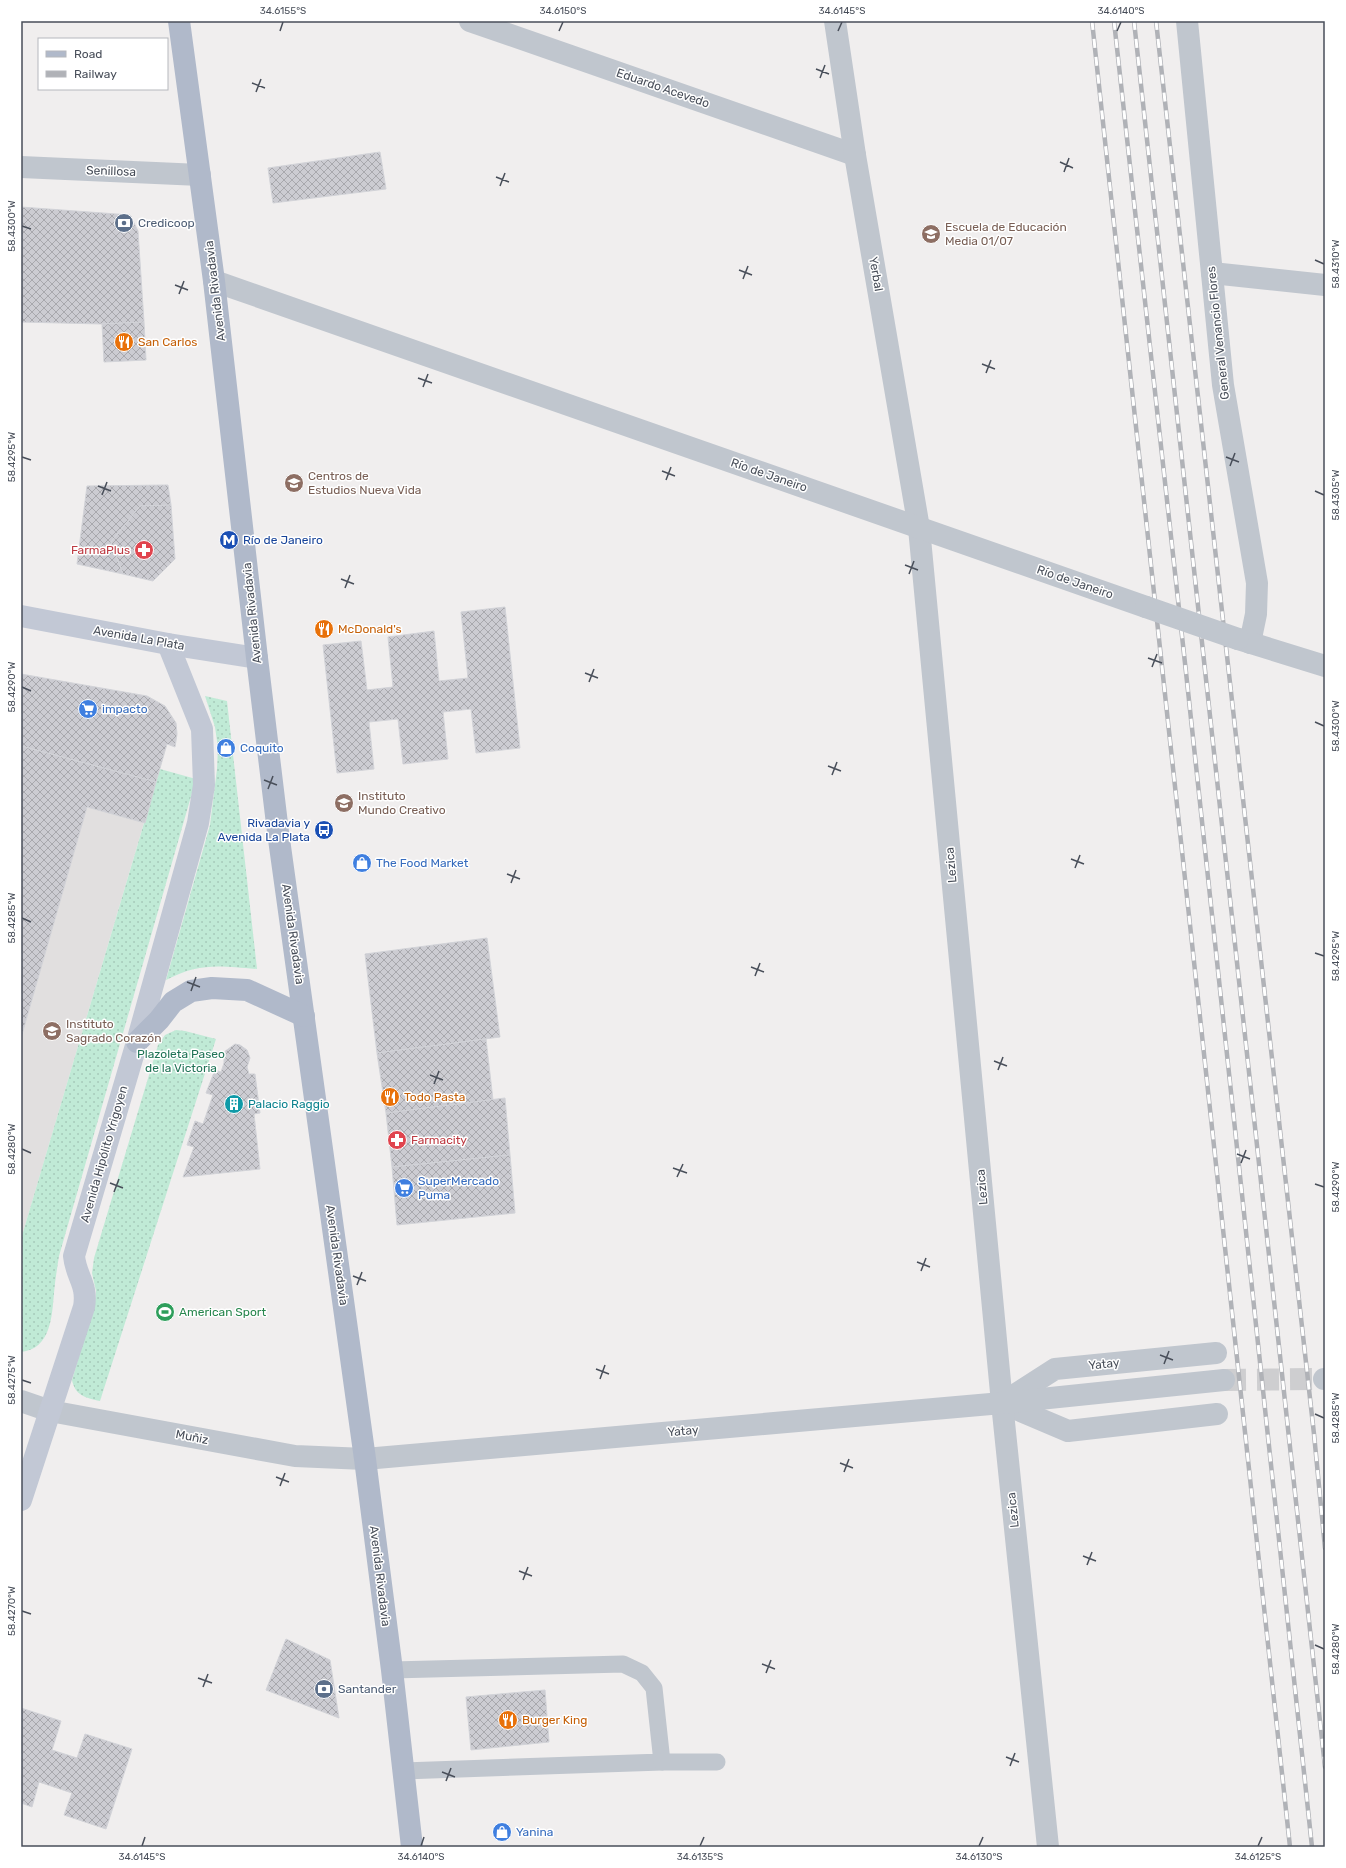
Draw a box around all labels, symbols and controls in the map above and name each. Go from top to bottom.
text: 34.6155°S [260,5,306,17]
text: 34.6150°S [540,5,586,17]
text: 34.6145°S [819,5,865,17]
text: 34.6140°S [1097,5,1145,17]
legend [38,38,168,90]
text: Road [74,47,102,61]
street label: Eduardo Acevedo [615,66,711,111]
text: Railway [74,67,117,81]
street label: Senillosa [86,163,136,179]
text: 58.4300°W [6,200,18,252]
bank icon: Credicoop [113,212,135,234]
place label: Credicoop [138,216,195,230]
place label: Escuela de Educación Media 01/07 [945,220,1067,248]
school or university icon: Escuela de Educación Media 01/07 [920,223,942,245]
text: 58.4310°W [1330,239,1342,289]
street label: Avenida Rivadavia [202,240,228,342]
street label: Yerbal [866,256,886,292]
street label: General Venancio Flores [1204,266,1232,400]
restaurant icon: San Carlos [113,331,135,353]
place label: San Carlos [138,335,197,349]
text: 58.4295°W [6,432,18,482]
street label: Río de Janeiro [729,455,809,495]
place label: Centros de Estudios Nueva Vida [308,469,422,497]
text: 58.4305°W [1330,470,1342,520]
school or university icon: Centros de Estudios Nueva Vida [283,472,305,494]
metro station icon: Río de Janeiro [218,529,240,551]
place label: Río de Janeiro [243,533,323,547]
pharmacy icon: FarmaPlus [133,539,155,561]
place label: FarmaPlus [71,543,130,557]
street label: Avenida Rivadavia [240,562,264,664]
street label: Río de Janeiro [1035,562,1115,602]
restaurant icon: McDonald's [313,618,335,640]
place label: McDonald's [338,622,402,636]
street label: Avenida La Plata [92,623,186,653]
text: 58.4290°W [6,662,18,712]
supermarket icon: impacto [77,698,99,720]
text: 58.4300°W [1330,700,1342,752]
place label: impacto [102,702,148,716]
shop icon: Coquito [215,737,237,759]
place label: Coquito [240,741,284,755]
place label: Instituto Mundo Creativo [358,789,446,817]
school or university icon: Instituto Mundo Creativo [333,792,355,814]
place label: Rivadavia y Avenida La Plata [217,816,310,844]
bus stop icon: Rivadavia y Avenida La Plata [313,819,335,841]
street label: Lezica [942,847,960,883]
shop icon: The Food Market [351,852,373,874]
place label: The Food Market [376,856,469,870]
street label: Avenida Rivadavia [279,883,307,985]
text: 58.4285°W [6,893,18,943]
text: 58.4295°W [1330,931,1342,981]
place label: Instituto Sagrado Corazón [66,1017,161,1045]
school or university icon: Instituto Sagrado Corazón [41,1020,63,1042]
park label: Plazoleta Paseo de la Victoria [137,1047,225,1075]
street label: Avenida Hipólito Yrigoyen [78,1084,130,1224]
restaurant icon: Todo Pasta [379,1086,401,1108]
place label: Todo Pasta [404,1090,465,1104]
building icon: Palacio Raggio [223,1093,245,1115]
place label: Palacio Raggio [248,1097,330,1111]
text: 58.4280°W [6,1123,18,1175]
pharmacy icon: Farmacity [386,1129,408,1151]
place label: Farmacity [411,1133,467,1147]
text: 58.4290°W [1330,1162,1342,1212]
street label: Lezica [973,1169,991,1205]
place label: SuperMercado Puma [418,1174,499,1202]
supermarket icon: SuperMercado Puma [393,1177,415,1199]
street label: Avenida Rivadavia [323,1204,351,1306]
sports icon: American Sport [154,1301,176,1323]
place label: American Sport [179,1305,266,1319]
text: 58.4275°W [6,1355,18,1405]
street label: Yatay [1088,1355,1120,1373]
text: 58.4285°W [1330,1393,1342,1443]
street label: Yatay [667,1423,699,1439]
street label: Muñiz [174,1427,210,1447]
street label: Lezica [1004,1492,1022,1528]
street label: Avenida Rivadavia [367,1525,393,1627]
text: 58.4270°W [6,1586,18,1636]
text: 58.4280°W [1330,1623,1342,1675]
bank icon: Santander [313,1678,335,1700]
place label: Santander [338,1682,397,1696]
restaurant icon: Burger King [497,1709,519,1731]
place label: Burger King [522,1713,587,1727]
shop icon: Yanina [491,1821,513,1843]
place label: Yanina [516,1825,553,1839]
text: 34.6145°S [119,1851,165,1863]
text: 34.6140°S [397,1851,445,1863]
text: 34.6135°S [677,1851,723,1863]
text: 34.6130°S [955,1851,1003,1863]
text: 34.6125°S [1235,1851,1281,1863]

